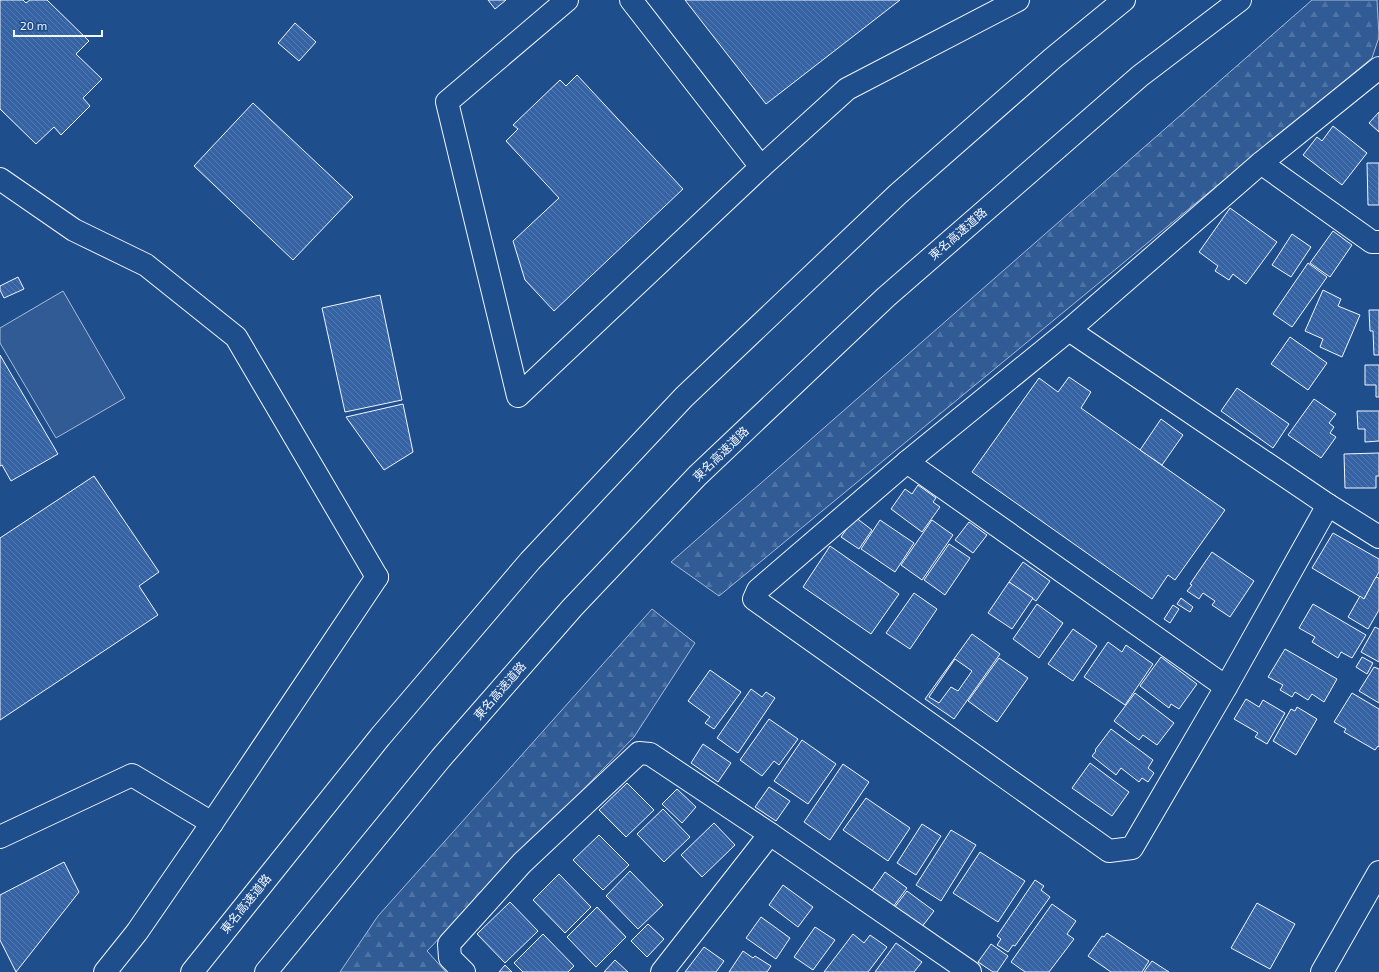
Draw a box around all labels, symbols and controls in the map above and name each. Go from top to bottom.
scale bar [14,12,102,38]
text: 20 m [20,18,47,32]
street label: 東名高速道路 [926,204,989,262]
street label: 東名高速道路 [690,423,751,483]
street label: 東名高速道路 [470,659,528,722]
street label: 東名高速道路 [217,871,273,936]

